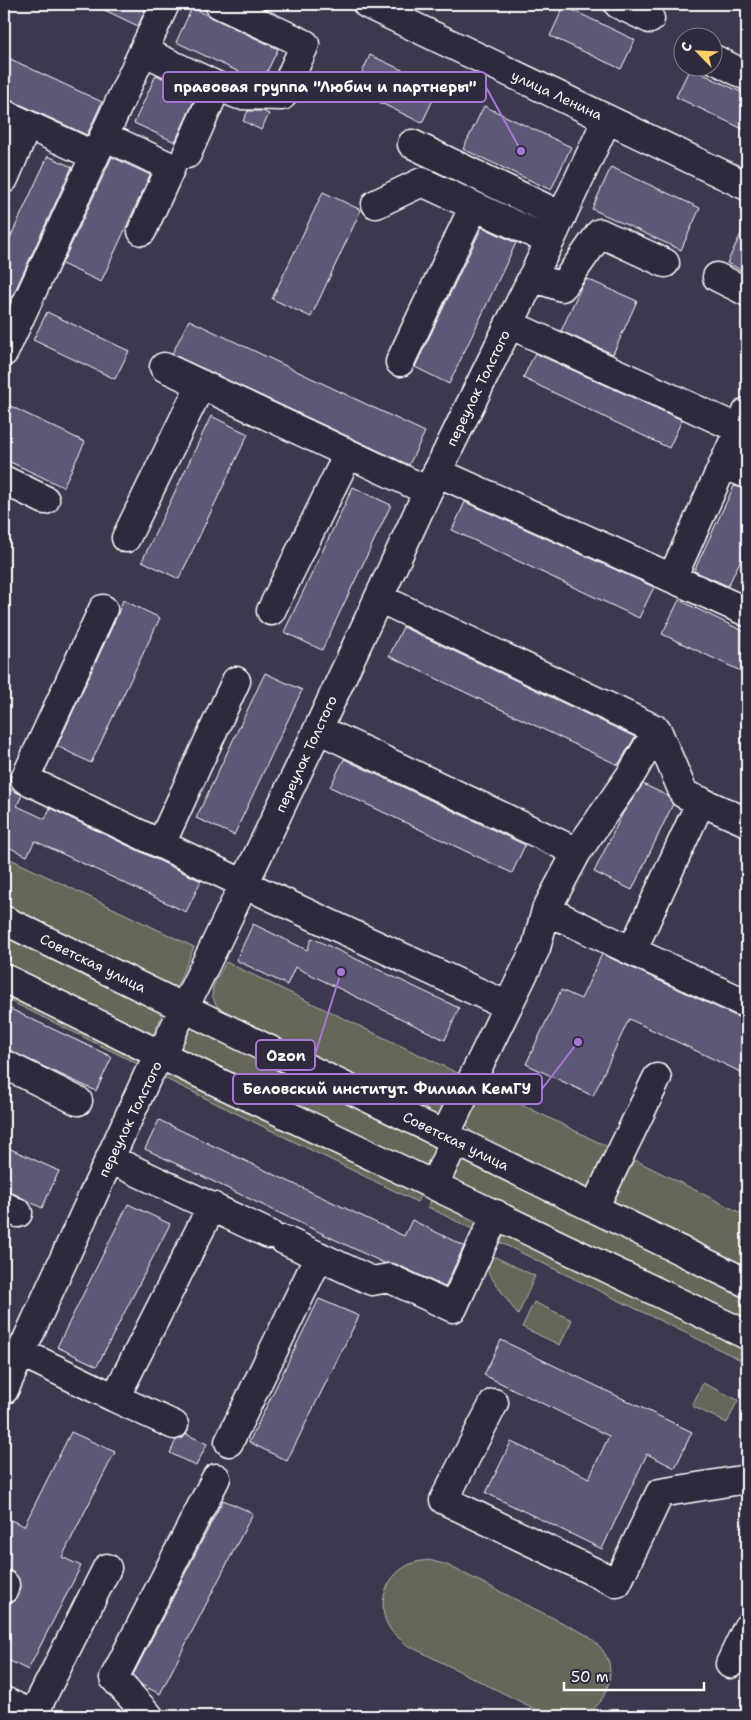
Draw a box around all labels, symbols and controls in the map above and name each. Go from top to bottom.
north arrow [674,28,724,78]
text: С [676,39,696,54]
street label: улица Ленина [509,66,606,124]
callout: правовая группа "Любич и партнеры" [163,72,486,102]
text: правовая группа "Любич и партнеры" [173,77,477,97]
street label: переулок Толстого [442,327,514,449]
street label: переулок Толстого [271,693,341,815]
street label: Советская улица [37,930,149,997]
callout: Ozon [256,1040,315,1070]
text: Ozon [266,1046,306,1066]
street label: переулок Толстого [94,1058,166,1180]
callout: Беловский институт. Филиал КемГУ [233,1074,542,1104]
text: Беловский институт. Филиал КемГУ [243,1079,531,1099]
street label: Советская улица [400,1108,512,1175]
scale bar [564,1660,704,1692]
text: 50 m [571,1667,609,1687]

